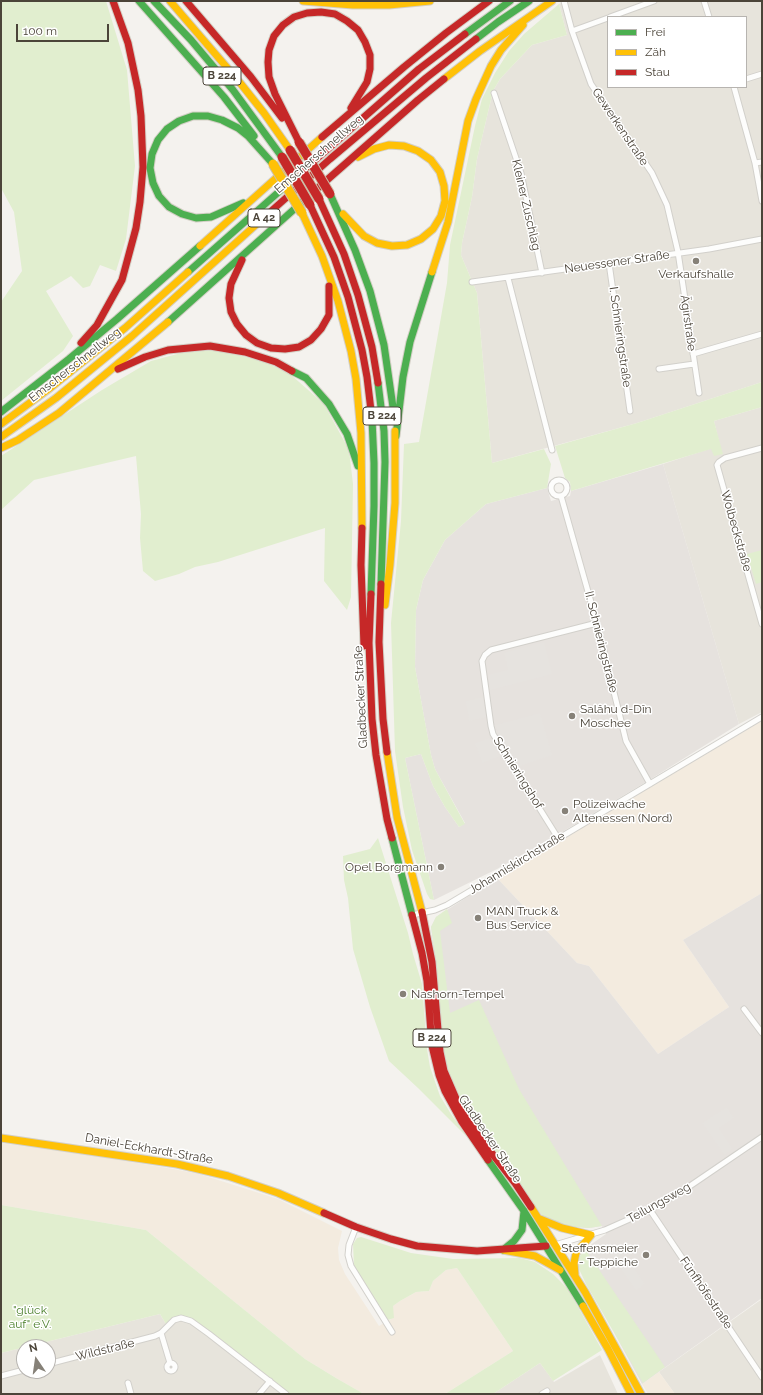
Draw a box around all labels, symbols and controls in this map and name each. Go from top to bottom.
scale bar [18,16,111,42]
legend [607,16,747,88]
text: 100 m [23,24,57,38]
text: Frei [645,25,665,39]
text: Zäh [645,45,666,59]
text: Stau [645,65,670,79]
road number: B 224 [203,67,241,85]
street label: Gewerkenstraße [589,85,651,169]
street label: Emscherschnellweg [272,112,366,196]
street label: Kleiner Zuschlag [509,158,543,252]
road number: A 42 [248,209,280,227]
street label: Neuessener Straße [564,248,670,276]
marker: Verkaufshalle [691,256,701,266]
place label: Verkaufshalle [658,267,734,281]
street label: I. Schnieringstraße [606,286,634,388]
street label: Ägirstraße [677,294,699,352]
street label: Emscherschnellweg [26,325,124,405]
road number: B 224 [363,407,401,425]
street label: Wolbeckstraße [718,489,754,573]
street label: II. Schnieringstraße [581,590,621,694]
street label: Gladbecker Straße [351,645,371,749]
place label: Salâhu d-Dîn Moschee [580,702,652,730]
marker: Salâhu d-Dîn Moschee [567,711,577,721]
street label: Schnieringshof [490,734,546,812]
place label: Polizeiwache Altenessen (Nord) [573,797,672,825]
marker: Polizeiwache Altenessen (Nord) [560,806,570,816]
street label: Johanniskirchstraße [466,829,568,897]
place label: Opel Borgmann [345,860,433,874]
marker: Opel Borgmann [436,862,446,872]
place label: MAN Truck & Bus Service [486,904,559,932]
marker: MAN Truck & Bus Service [473,913,483,923]
place label: Nashorn-Tempel [411,987,504,1001]
marker: Nashorn-Tempel [398,989,408,999]
road number: B 224 [413,1029,451,1047]
street label: Gladbecker Straße [455,1092,525,1186]
street label: Daniel-Eckhardt-Straße [84,1131,214,1167]
street label: Teilungsweg [625,1180,693,1226]
place label: Steffensmeier - Teppiche [561,1241,638,1269]
marker: Steffensmeier - Teppiche [641,1250,651,1260]
street label: Fünfhöfestraße [677,1254,735,1332]
park label: "glück auf" e.V. [9,1303,51,1331]
street label: Wildstraße [74,1336,136,1364]
north arrow [16,1339,56,1379]
text: N [28,1341,39,1355]

